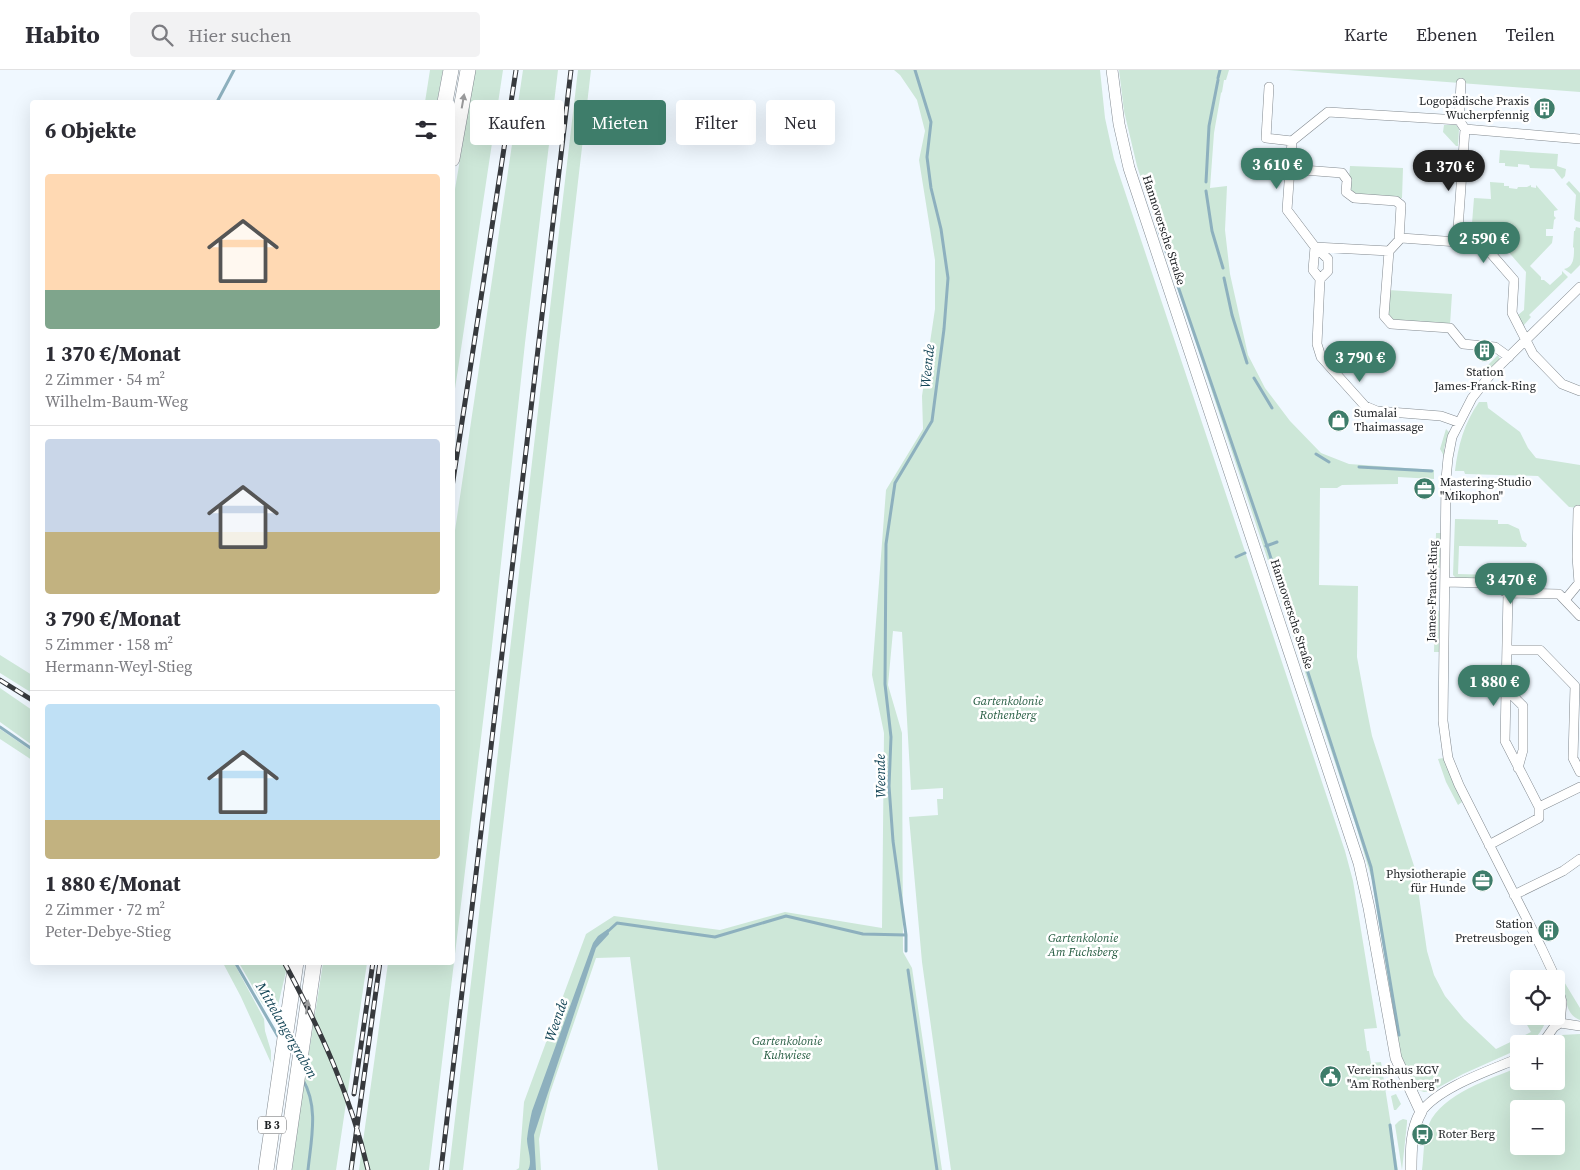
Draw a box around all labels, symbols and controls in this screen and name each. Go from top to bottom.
search box [130,12,480,57]
text: Habito [25,18,100,51]
icon: search [148,21,176,49]
text: Hier suchen [188,22,292,48]
text: Karte [1344,22,1388,47]
text: Ebenen [1416,22,1477,47]
text: Teilen [1505,22,1555,47]
one-way arrow [459,93,467,109]
place label: Logopädische Praxis Wucherpfennig [1419,93,1529,123]
building icon: Logopädische Praxis Wucherpfennig [1533,96,1557,120]
chip: Kaufen [470,100,564,145]
chip: Mieten [574,100,666,145]
chip: Filter [676,100,756,145]
chip: Neu [766,100,835,145]
text: 6 Objekte [45,116,136,145]
icon: filters [412,116,440,144]
pin: 3 610 € [1231,148,1323,190]
pin: 1 370 € [1403,150,1495,192]
text: 3 610 € [1252,153,1302,175]
text: 1 370 € [1424,155,1474,177]
street label: Hannoversche Straße [1139,173,1189,287]
icon: home [198,206,288,296]
pin: 2 590 € [1438,222,1530,264]
text: 2 590 € [1459,227,1509,249]
text: 1 370 €/Monat [45,339,181,368]
building icon: Station James-Franck-Ring [1473,339,1497,363]
pin: 3 790 € [1314,340,1406,383]
water label: Weende [915,343,939,389]
text: 3 790 € [1335,346,1385,368]
place label: Station James-Franck-Ring [1433,364,1536,394]
text: 2 Zimmer · 54 m² [45,368,165,390]
text: Wilhelm-Baum-Weg [45,390,188,412]
place label: Sumalai Thaimassage [1354,405,1424,435]
shop icon: Sumalai Thaimassage [1326,408,1350,432]
icon: home [198,472,288,562]
place label: Mastering-Studio "Mikophon" [1440,474,1532,504]
office icon: Mastering-Studio "Mikophon" [1412,477,1436,501]
street label: James-Franck-Ring [1423,540,1441,643]
street label: Hannoversche Straße [1267,557,1317,671]
pin: 3 470 € [1465,562,1557,605]
text: 3 470 € [1486,568,1536,590]
text: 3 790 €/Monat [45,604,181,633]
text: 5 Zimmer · 158 m² [45,633,173,655]
text: Hermann-Weyl-Stieg [45,655,192,677]
pin: 1 880 € [1448,664,1540,707]
text: 1 880 € [1469,670,1519,692]
park label: Gartenkolonie Rothenberg [973,693,1043,723]
icon: home [198,737,288,827]
water label: Weende [870,753,890,798]
place label: Physiotherapie für Hunde [1386,866,1466,896]
text: 1 880 €/Monat [45,869,181,898]
office icon: Physiotherapie für Hunde [1470,869,1494,893]
text: 2 Zimmer · 72 m² [45,898,165,920]
place label: Station Pretreusbogen [1455,916,1533,946]
building icon: Station Pretreusbogen [1537,919,1561,943]
text: Peter-Debye-Stieg [45,920,171,942]
park label: Gartenkolonie Am Fuchsberg [1047,930,1119,960]
map controls [1510,970,1565,1155]
button: locate [1510,970,1565,1025]
water label: Mittelangergraben [251,977,323,1082]
water label: Weende [539,996,573,1044]
one-way arrow [304,999,312,1015]
park label: Gartenkolonie Kuhwiese [752,1033,822,1063]
button: + [1510,1035,1565,1090]
place label: Vereinshaus KGV "Am Rothenberg" [1347,1062,1439,1092]
public building icon: Vereinshaus KGV "Am Rothenberg" [1319,1065,1343,1089]
button: − [1510,1100,1565,1155]
road number: B 3 [258,1116,286,1134]
bus stop icon: Roter Berg [1410,1122,1434,1146]
place label: Roter Berg [1438,1126,1495,1142]

